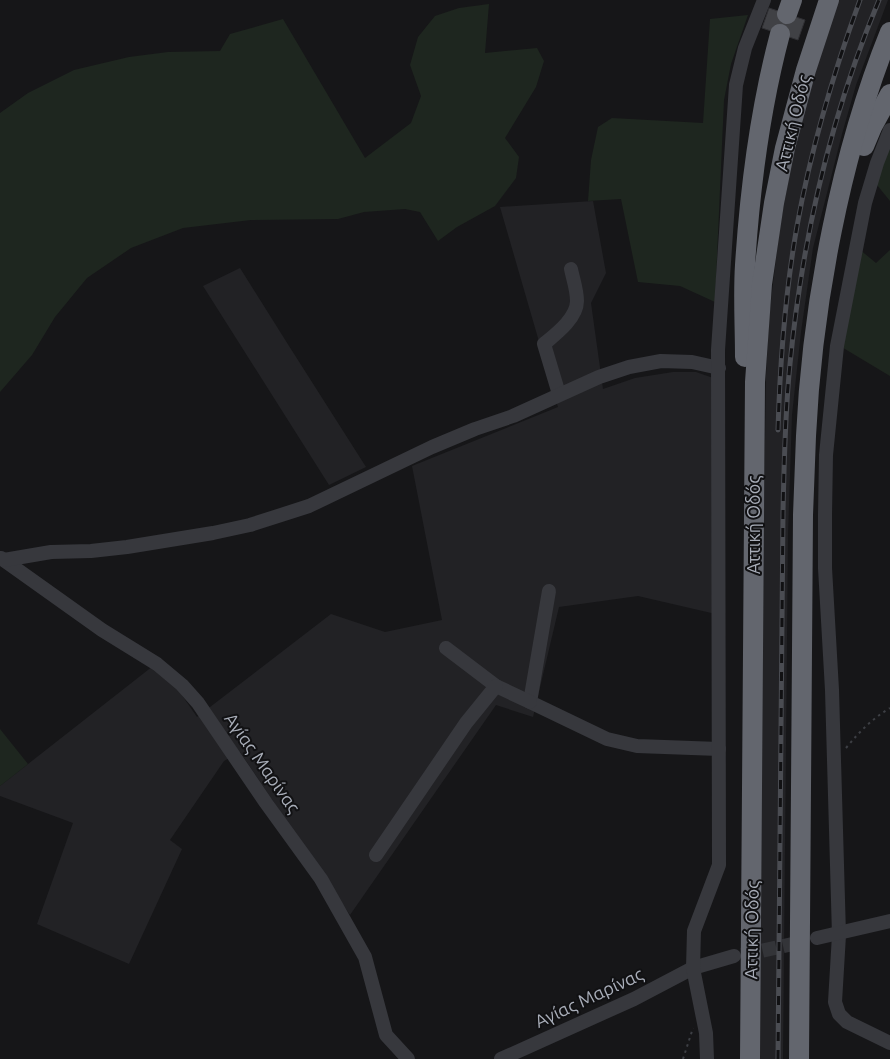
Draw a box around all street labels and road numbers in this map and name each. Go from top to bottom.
street label: Αττική Οδός [770,72,815,173]
street label: Αττική Οδός [743,476,764,574]
street label: Αγίας Μαρίνας [220,709,305,817]
street label: Αττική Οδός [740,880,763,980]
street label: Αγίας Μαρίνας [531,963,646,1032]

